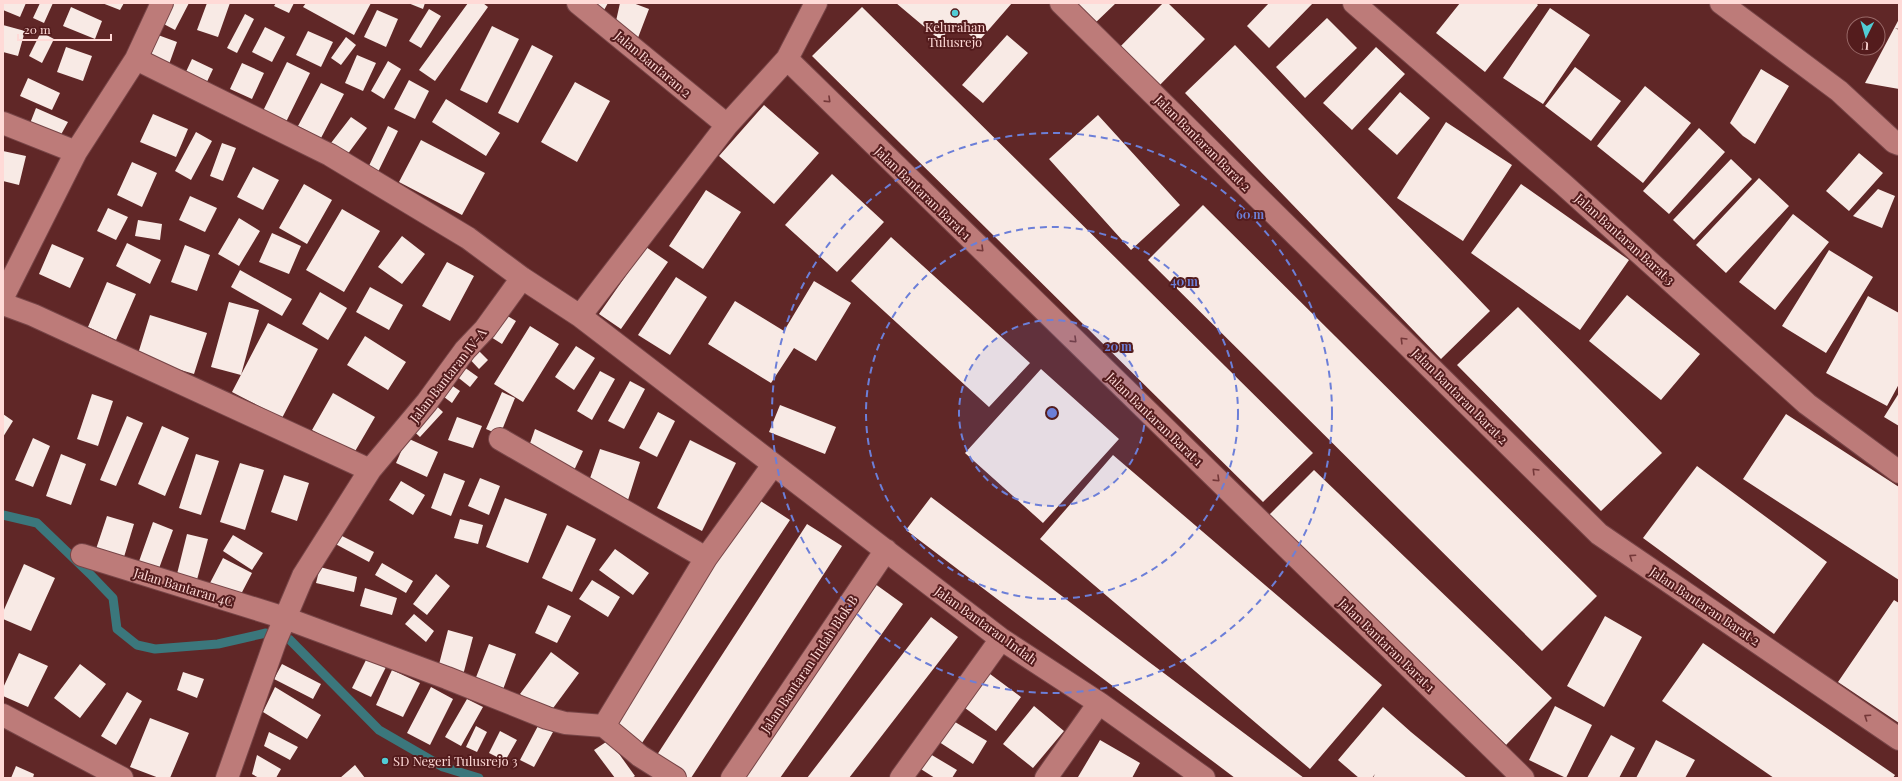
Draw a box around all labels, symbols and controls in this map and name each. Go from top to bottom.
marker: Kelurahan Tulusrejo [950,8,960,18]
scale bar [18,16,111,42]
north arrow [1846,16,1886,56]
place label: Kelurahan Tulusrejo [925,18,985,50]
text: 20 m [24,21,51,37]
street label: Jalan Bantaran 2 [611,26,695,101]
text: U [1860,39,1870,54]
street label: Jalan Bantaran Barat 2 [1151,90,1255,194]
one-way arrow [823,95,831,103]
street label: Jalan Bantaran Barat 1 [871,142,975,243]
street label: Jalan Bantaran Barat 3 [1571,189,1679,288]
text: 60 m [1236,206,1264,222]
one-way arrow [976,244,984,252]
text: 40 m [1170,273,1198,289]
street label: Jalan Bantaran IV-A [405,324,490,426]
one-way arrow [1069,335,1077,343]
one-way arrow [1400,337,1408,345]
text: 20 m [1104,338,1132,354]
street label: Jalan Bantaran Barat 2 [1408,343,1512,447]
street label: Jalan Bantaran Barat 1 [1103,368,1207,469]
centre of rings [1045,406,1059,420]
one-way arrow [1532,468,1540,476]
one-way arrow [1212,475,1220,482]
one-way arrow [1630,555,1637,562]
street label: Jalan Bantaran Barat 2 [1646,562,1763,649]
street label: Jalan Bantaran 4C [131,563,236,610]
street label: Jalan Bantaran Indah [931,581,1041,668]
street label: Jalan Bantaran Indah Blok B [756,592,861,737]
street label: Jalan Bantaran Barat 1 [1335,594,1439,695]
one-way arrow [1864,714,1871,722]
place label: SD Negeri Tulusrejo 3 [393,752,518,769]
marker: SD Negeri Tulusrejo 3 [380,756,390,766]

